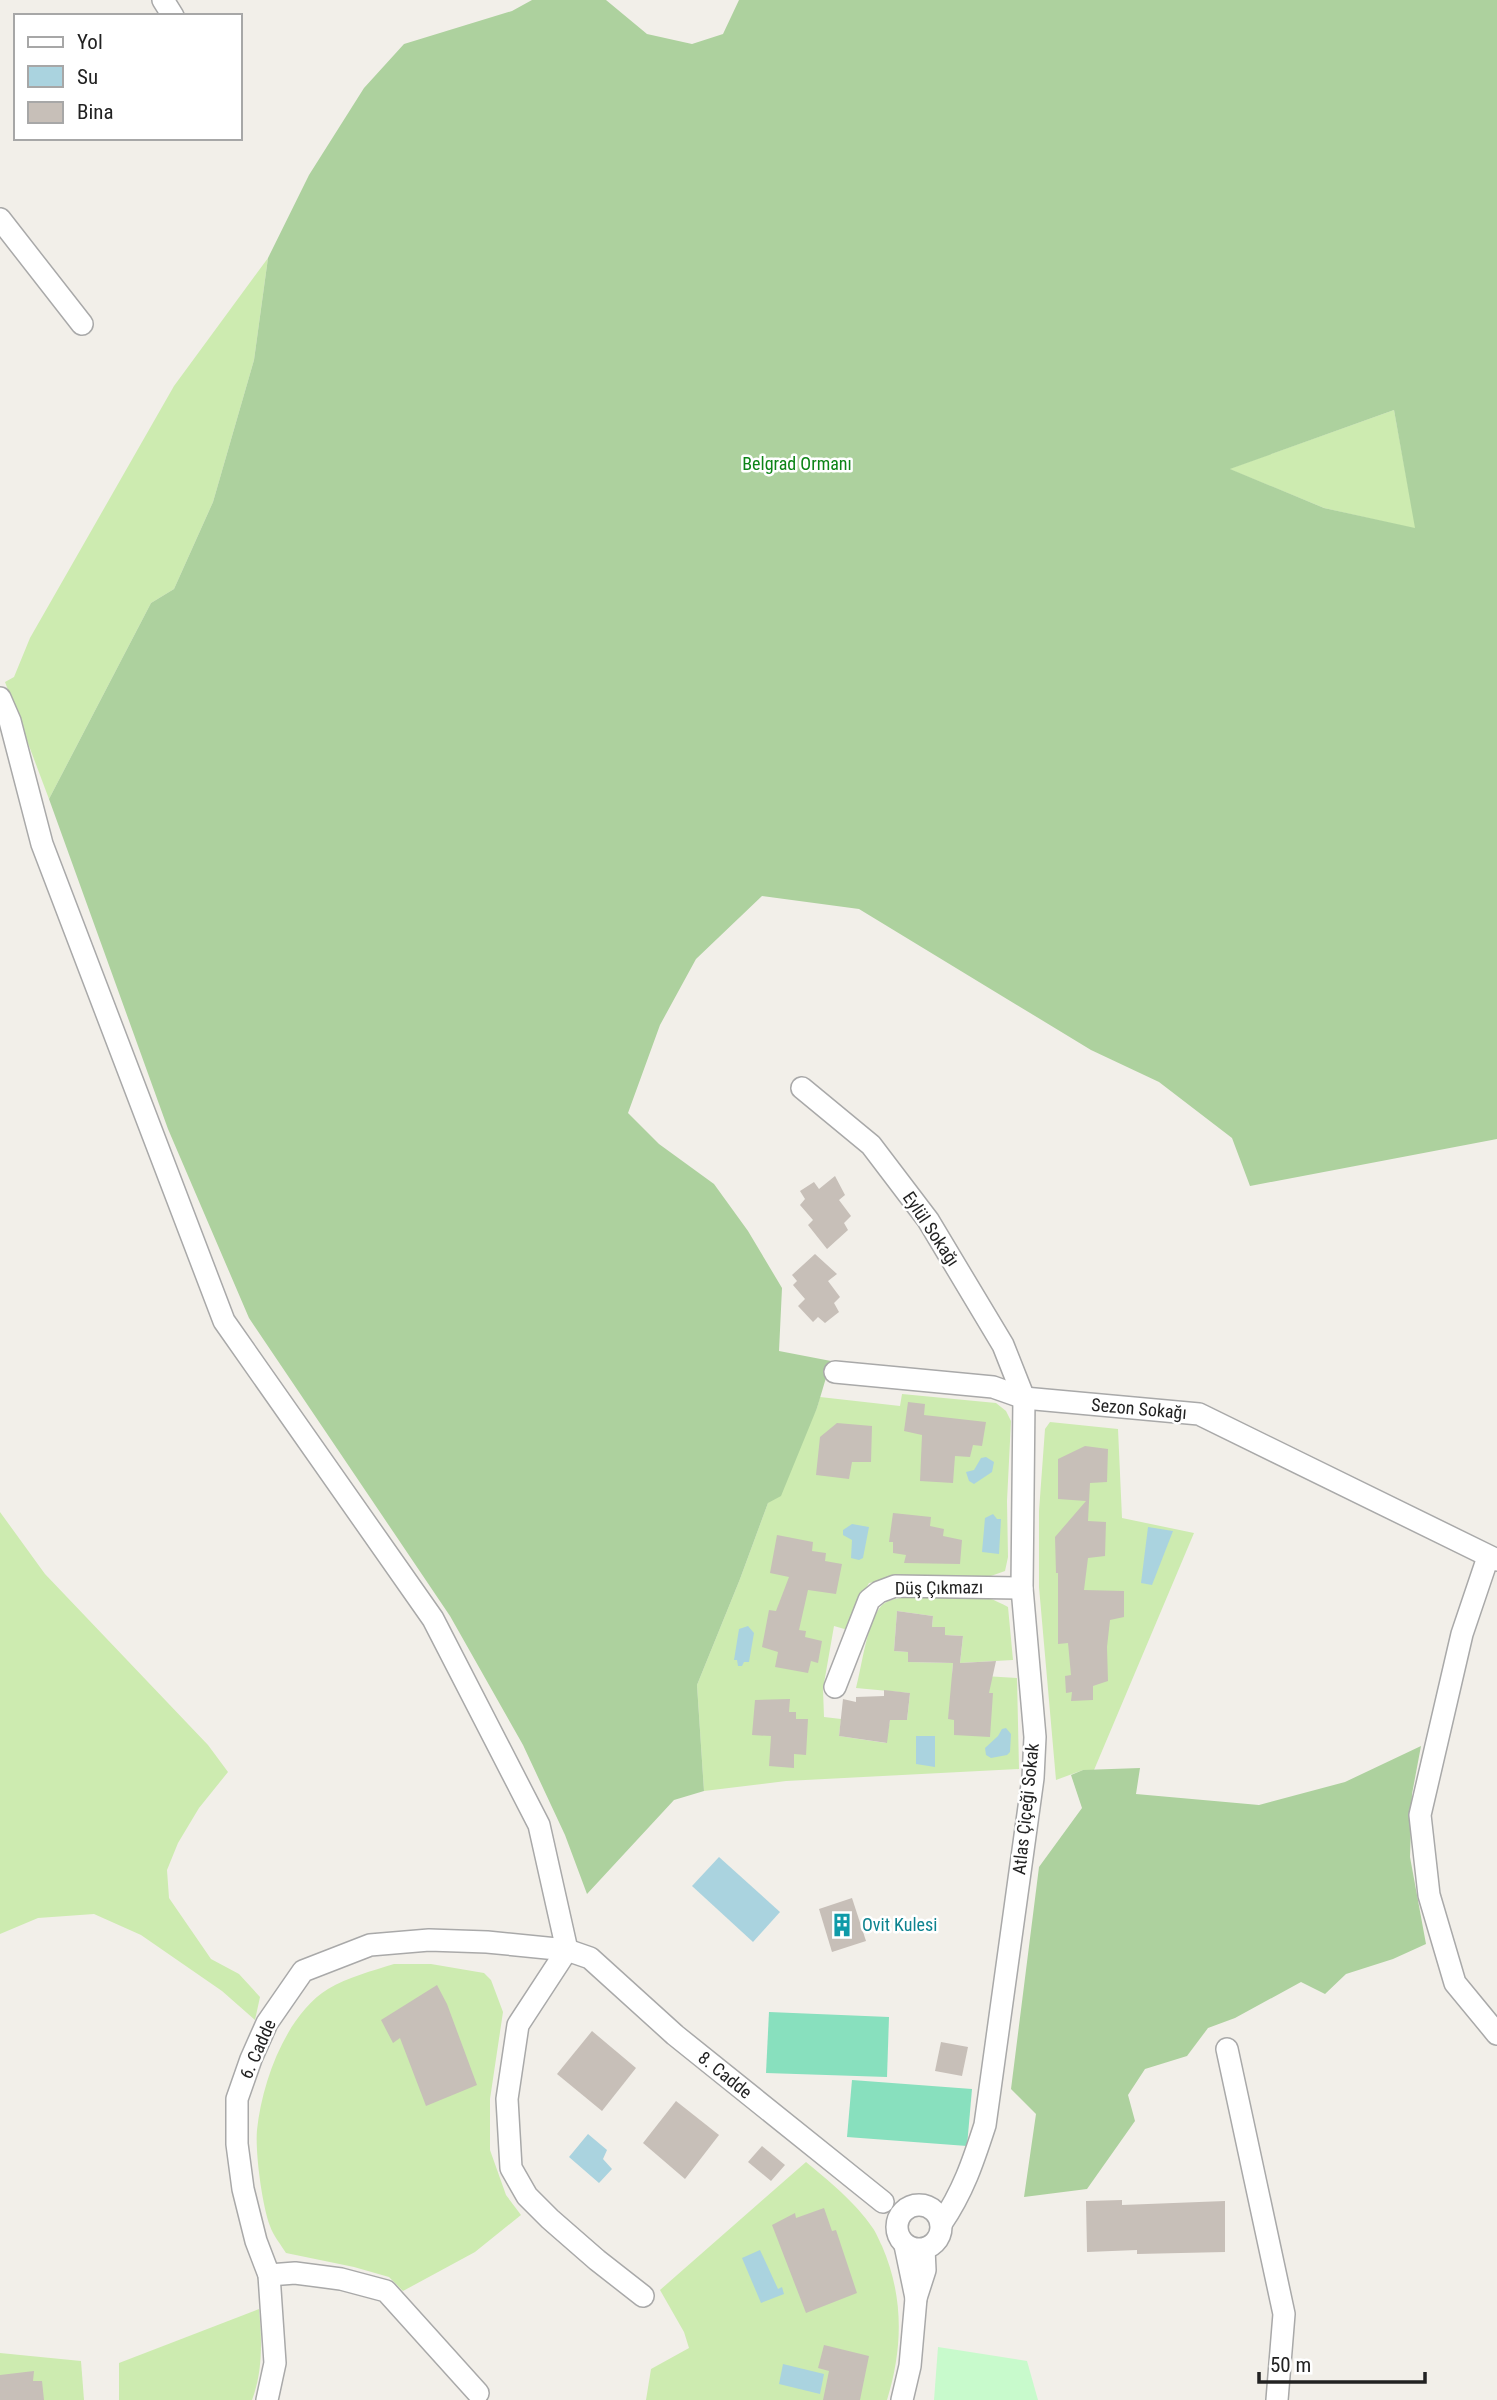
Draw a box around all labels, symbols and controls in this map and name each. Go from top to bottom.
legend [14,14,242,140]
text: Yol [77,30,103,54]
text: Su [77,65,98,89]
text: Bina [77,100,114,124]
park label: Belgrad Ormanı [742,453,852,474]
street label: Eylül Sokağı [899,1187,964,1270]
street label: Sezon Sokağı [1090,1394,1188,1423]
street label: Düş Çıkmazı [895,1576,983,1599]
street label: Atlas Çiçeği Sokak [1008,1742,1043,1876]
building icon: Ovit Kulesi [828,1911,856,1939]
place label: Ovit Kulesi [862,1914,937,1935]
street label: 6. Cadde [235,2016,280,2082]
street label: 8. Cadde [694,2047,756,2103]
scale bar [1259,2340,1425,2384]
text: 50 m [1270,2353,1311,2377]

